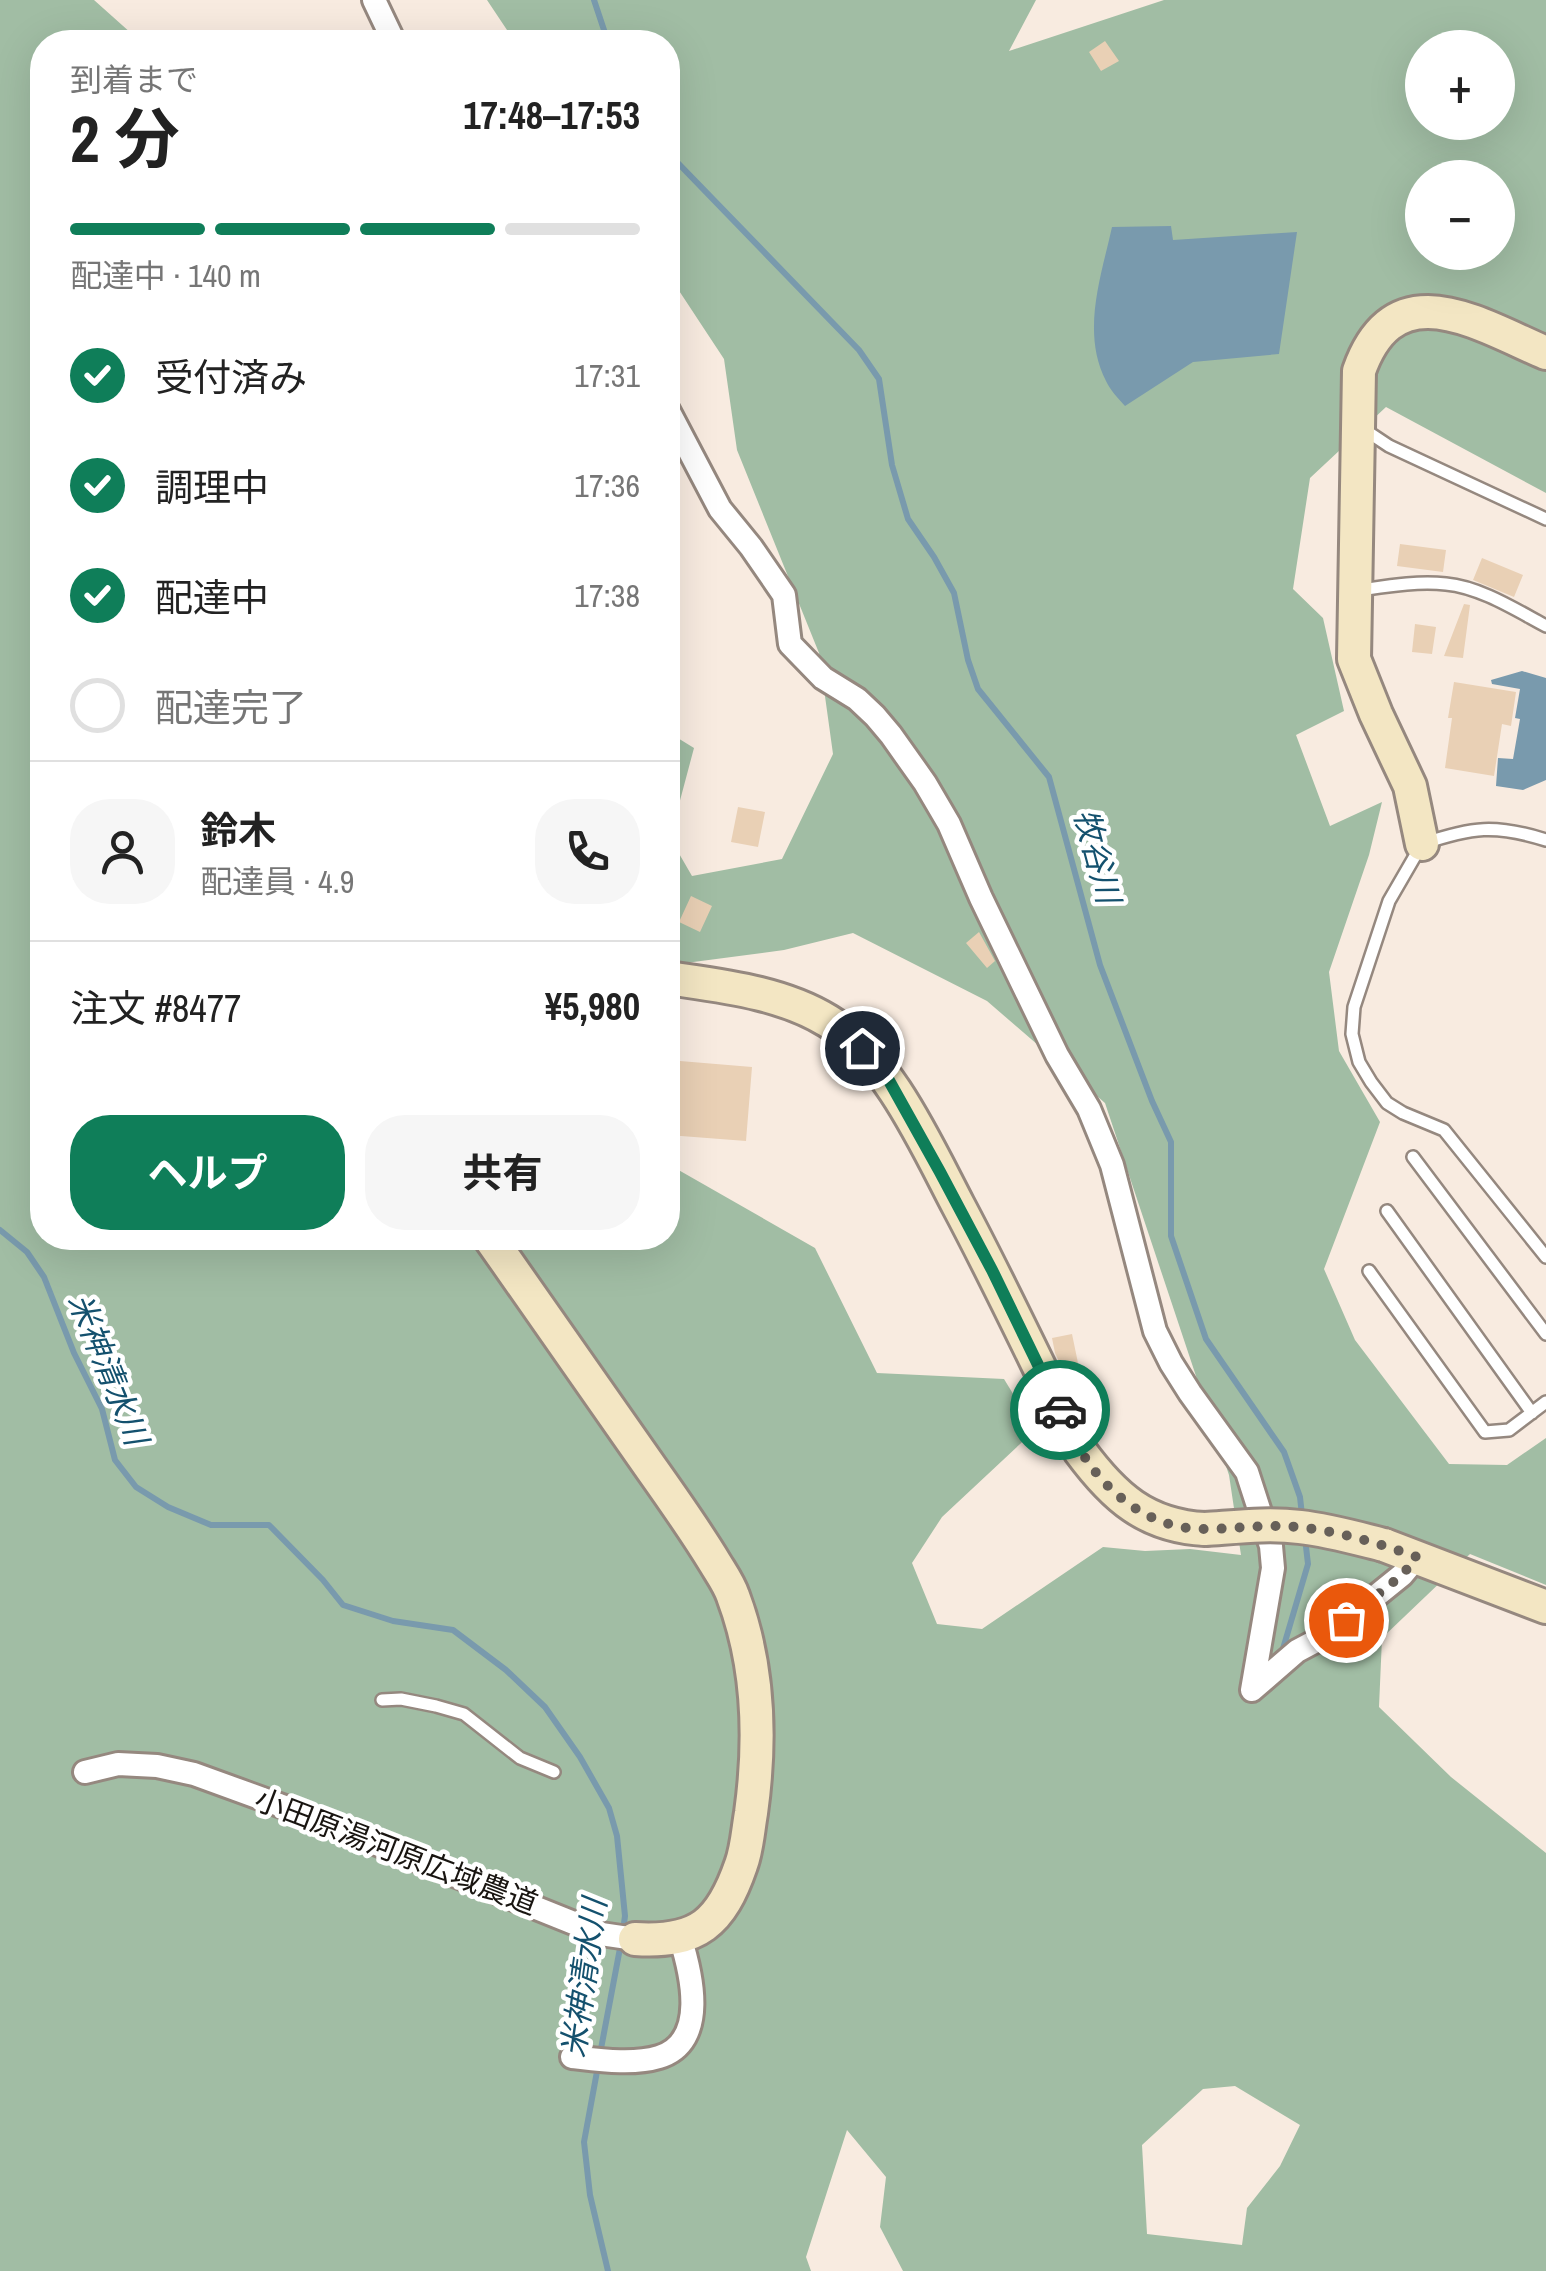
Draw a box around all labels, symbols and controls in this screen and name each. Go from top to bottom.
map controls [1405,30,1515,270]
button: + [1405,30,1515,140]
text: 到着まで [70,58,198,101]
text: 17:48–17:53 [463,90,640,141]
text: 2 分 [70,95,179,182]
button: − [1405,160,1515,270]
text: 配達中 · 140 m [70,254,261,297]
icon: check [70,348,125,403]
text: 受付済み [155,352,307,403]
text: 17:31 [574,354,640,397]
icon: check [70,458,125,513]
text: 調理中 [155,462,269,513]
text: 17:36 [574,464,640,507]
icon: check [70,568,125,623]
text: 配達中 [155,572,269,623]
text: 17:38 [574,574,640,617]
text: 配達完了 [155,682,307,733]
button: person [70,799,175,904]
button: phone [535,799,640,904]
water label: 牧谷川 [1064,804,1131,911]
text: 鈴木 [200,805,276,856]
text: 配達員 · 4.9 [200,860,354,903]
text: ¥5,980 [545,981,640,1032]
text: 注文 #8477 [70,983,241,1034]
pin [820,1006,905,1091]
icon: home [835,1021,890,1076]
button: ヘルプ [70,1115,345,1230]
button: 共有 [365,1115,640,1230]
water label: 米神清水川 [59,1287,159,1454]
courier [1010,1360,1110,1460]
icon: car [1033,1383,1088,1438]
pin [1304,1578,1389,1663]
icon: bag [1319,1593,1374,1648]
street label: 小田原湯河原広域農道 [249,1779,544,1923]
water label: 米神清水川 [551,1893,616,2060]

